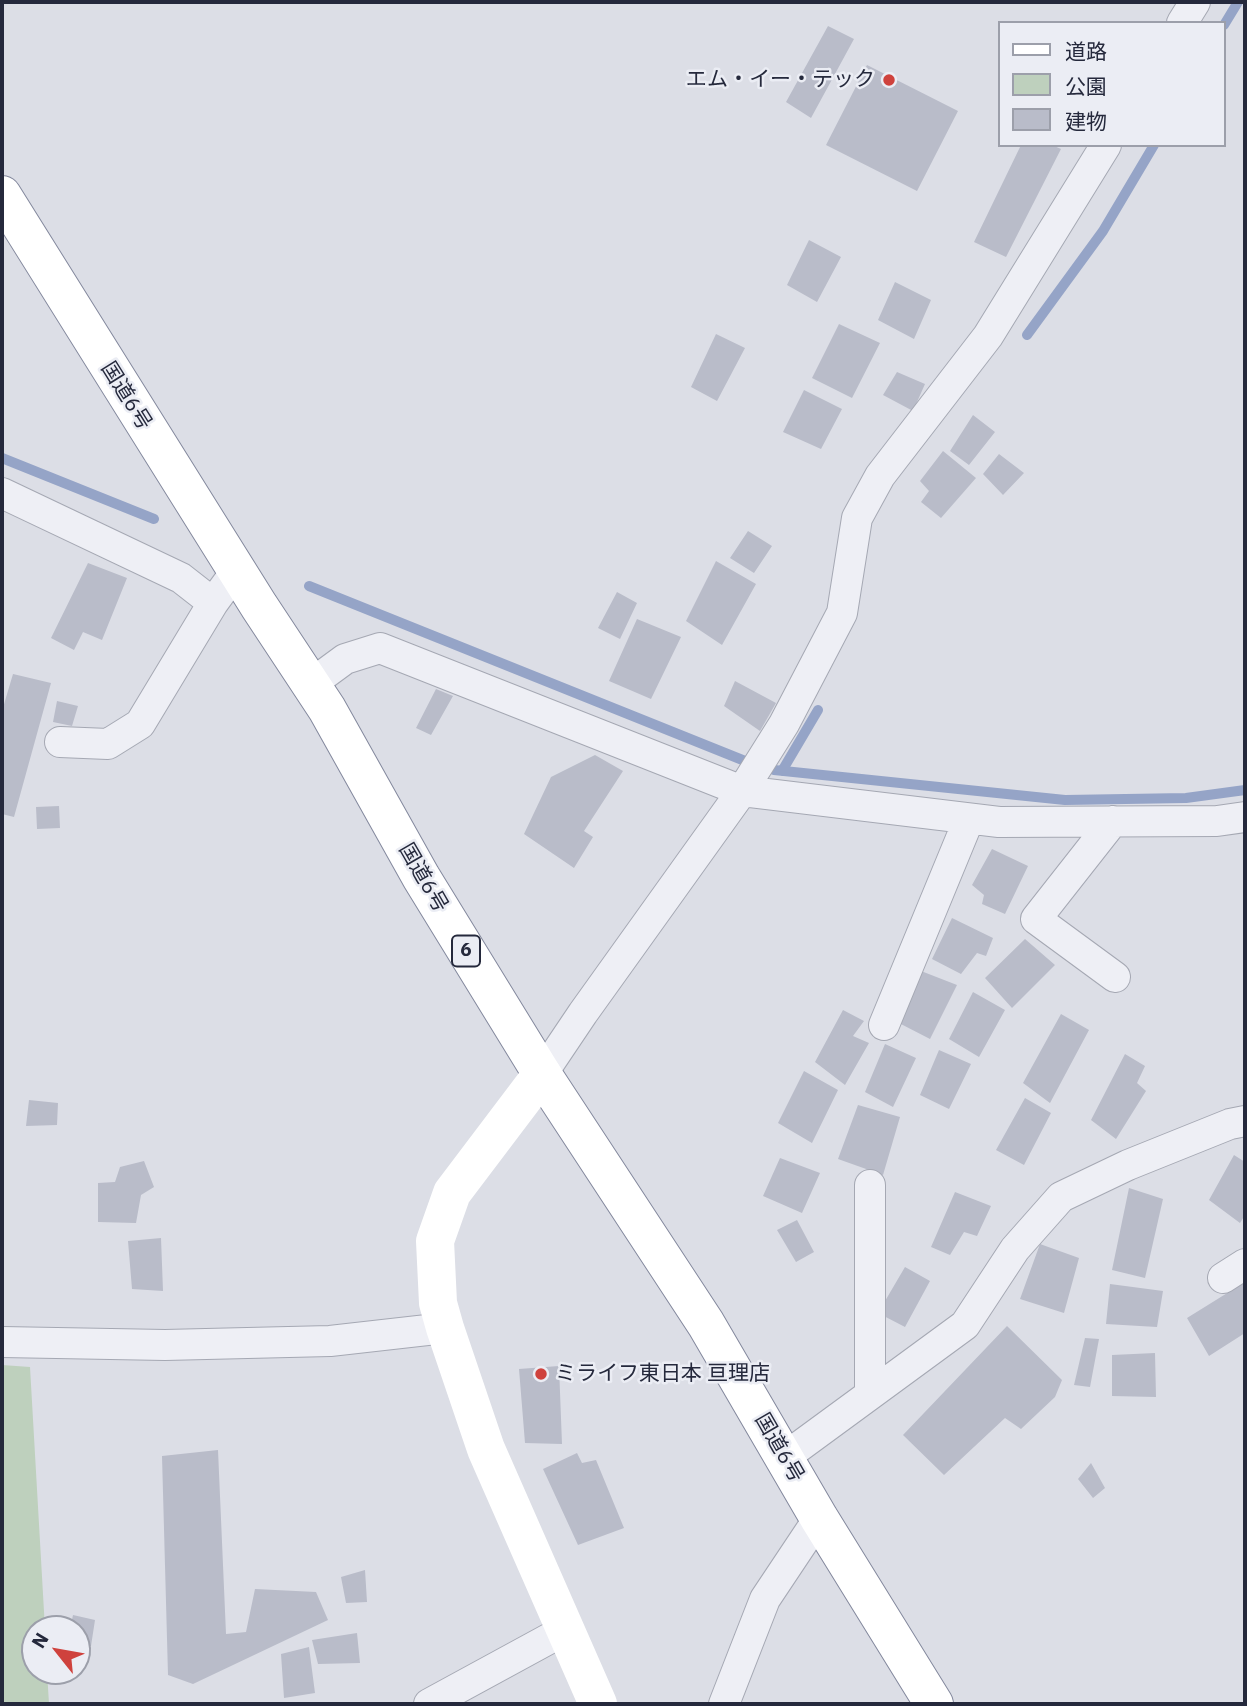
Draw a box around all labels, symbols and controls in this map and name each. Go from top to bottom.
legend [998,21,1226,147]
text: 道路 [1065,37,1107,65]
place label: エム・イー・テック [686,67,875,93]
marker: エム・イー・テック [881,72,897,88]
text: 公園 [1065,72,1107,100]
text: 建物 [1065,107,1107,135]
street label: 国道6号 [95,357,157,435]
street label: 国道6号 [393,839,453,917]
road number: 6 [452,936,480,967]
place label: ミライフ東日本 亘理店 [555,1361,770,1387]
marker: ミライフ東日本 亘理店 [533,1366,549,1382]
street label: 国道6号 [749,1409,809,1487]
north arrow [21,1615,91,1685]
text: N [26,1628,54,1652]

